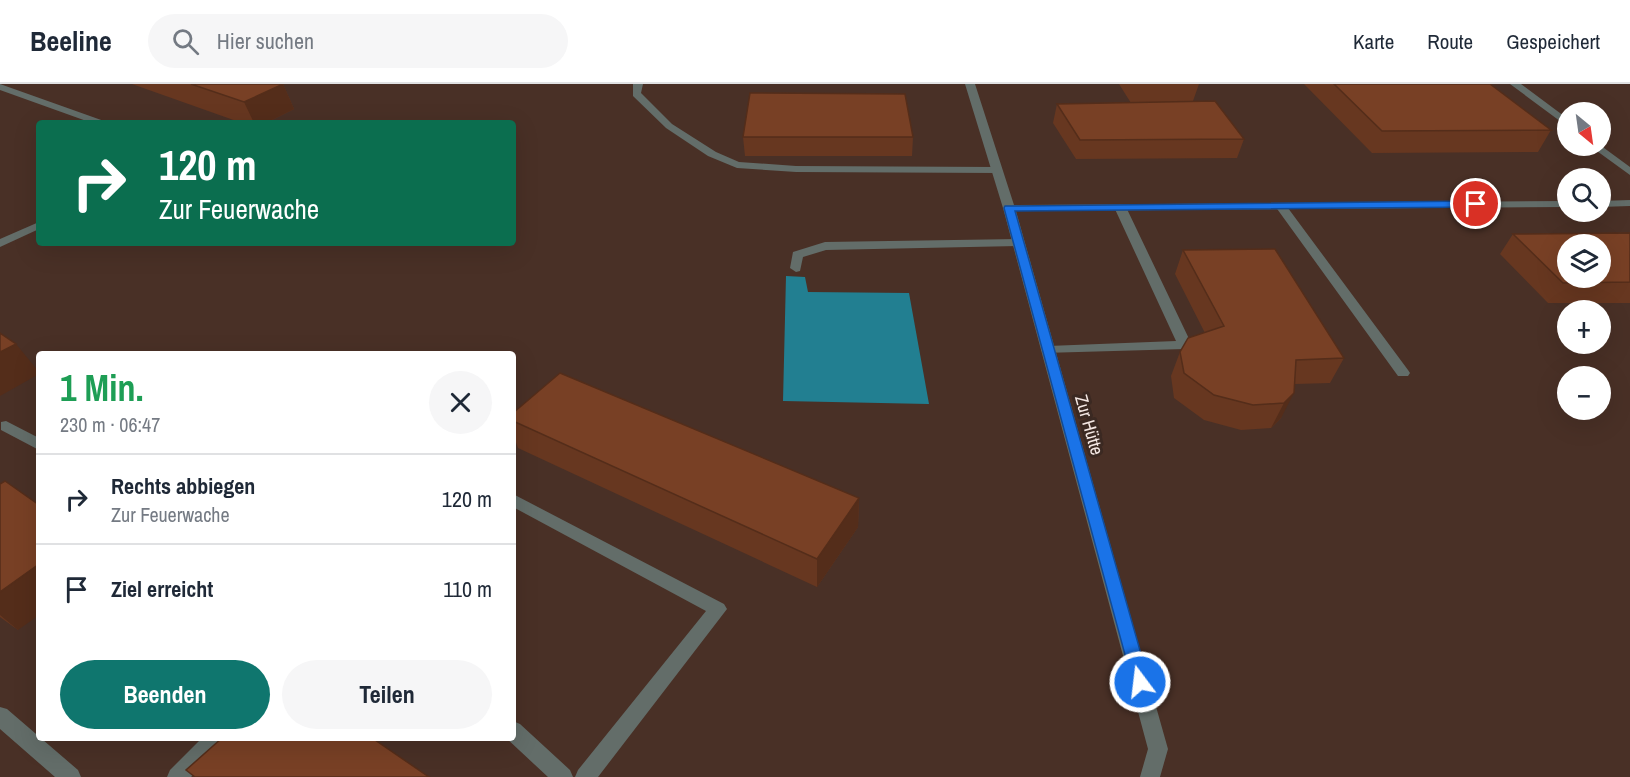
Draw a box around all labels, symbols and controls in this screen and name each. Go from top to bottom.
search box [148,14,568,68]
text: Beeline [30,22,112,60]
icon: search [169,25,202,58]
text: Hier suchen [217,26,314,56]
text: Karte [1353,27,1394,56]
text: Route [1427,27,1473,56]
text: Gespeichert [1506,27,1600,56]
north arrow [1557,102,1611,156]
map controls [1557,102,1611,420]
text: 120 m [159,137,257,193]
icon: right [60,144,138,222]
button: search [1557,168,1611,222]
pin [1450,178,1501,229]
icon: arrive [1459,187,1492,220]
text: Zur Feuerwache [159,191,319,227]
button: layers [1557,234,1611,288]
button: + [1557,300,1611,354]
text: 1 Min. [60,364,144,412]
button: − [1557,366,1611,420]
button: close [429,371,492,434]
street label: Zur Hütte [1069,392,1110,458]
text: 230 m · 06:47 [60,411,160,438]
text: Rechts abbiegen [111,471,255,501]
icon: right [60,483,93,516]
text: 120 m [442,484,492,514]
text: Zur Feuerwache [111,501,230,528]
icon: arrive [60,573,93,606]
text: Ziel erreicht [111,574,213,604]
text: 110 m [443,574,492,604]
position arrow [1108,650,1172,714]
button: Beenden [60,660,270,729]
button: Teilen [282,660,492,729]

